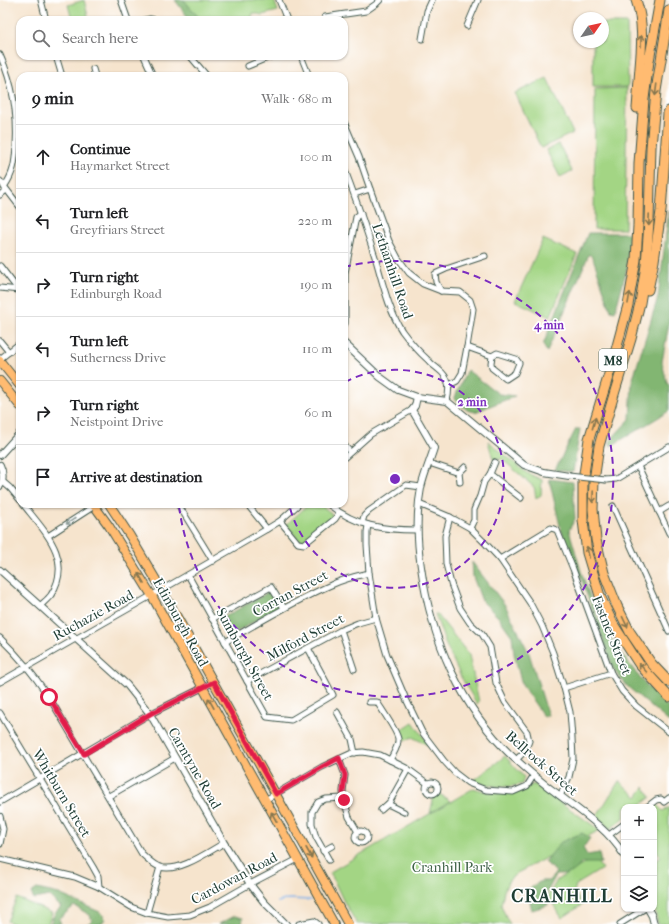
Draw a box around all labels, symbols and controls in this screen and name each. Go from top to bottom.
north arrow [573,12,609,48]
search box [16,16,348,60]
icon: search [30,27,52,49]
text: Search here [62,29,138,47]
one-way arrow [637,35,645,48]
one-way arrow [652,83,660,96]
text: 9 min [32,88,74,108]
text: Walk · 680 m [261,91,332,106]
text: Continue [70,140,130,158]
icon: ahead [32,146,54,168]
text: 100 m [299,149,332,164]
text: Haymarket Street [70,158,170,173]
text: Turn left [70,204,128,222]
icon: left [32,210,54,232]
text: 220 m [298,213,332,228]
one-way arrow [645,213,652,226]
street label: Lethamhill Road [368,221,417,322]
text: Greyfriars Street [70,222,165,237]
text: Turn right [70,268,139,286]
icon: right [32,274,54,296]
text: 190 m [300,277,332,292]
text: Edinburgh Road [70,286,162,301]
one-way arrow [625,292,633,305]
text: 4 min [533,318,565,333]
text: Turn left [70,332,128,350]
icon: left [32,338,54,360]
text: 110 m [302,341,332,356]
road number: M8 [599,349,627,371]
text: Sutherness Drive [70,350,166,365]
text: 2 min [457,395,488,409]
text: Turn right [70,396,139,414]
icon: right [32,402,54,424]
text: 60 m [304,405,332,420]
text: Neistpoint Drive [70,414,163,429]
one-way arrow [591,417,598,430]
icon: arrive [32,466,54,488]
text: Arrive at destination [70,468,202,486]
centre of rings [388,472,402,486]
one-way arrow [589,490,597,503]
one-way arrow [66,517,77,525]
one-way arrow [583,546,591,559]
street label: Corran Street [250,566,331,620]
one-way arrow [136,572,145,583]
street label: Edinburgh Road [149,575,212,670]
street label: Ruchazie Road [50,586,137,645]
street label: Fastnet Street [588,593,635,677]
street label: Sumburgh Street [212,605,277,703]
street label: Milford Street [263,610,347,665]
one-way arrow [622,615,629,627]
one-way arrow [638,663,648,673]
route start [40,688,58,706]
one-way arrow [207,697,215,709]
street label: Carntyne Road [164,724,225,812]
street label: Bellrock Street [502,727,581,799]
street label: Whitburn Street [28,745,95,840]
route end [335,791,353,809]
map controls [621,804,657,912]
button: + [621,804,657,840]
one-way arrow [270,811,278,823]
button: − [621,840,657,876]
one-way arrow [306,847,314,859]
street label: Cardowan Road [188,848,281,908]
park label: Cranhill Park [412,859,493,876]
button: layers [621,876,657,912]
district label: CRANHILL [511,886,613,907]

